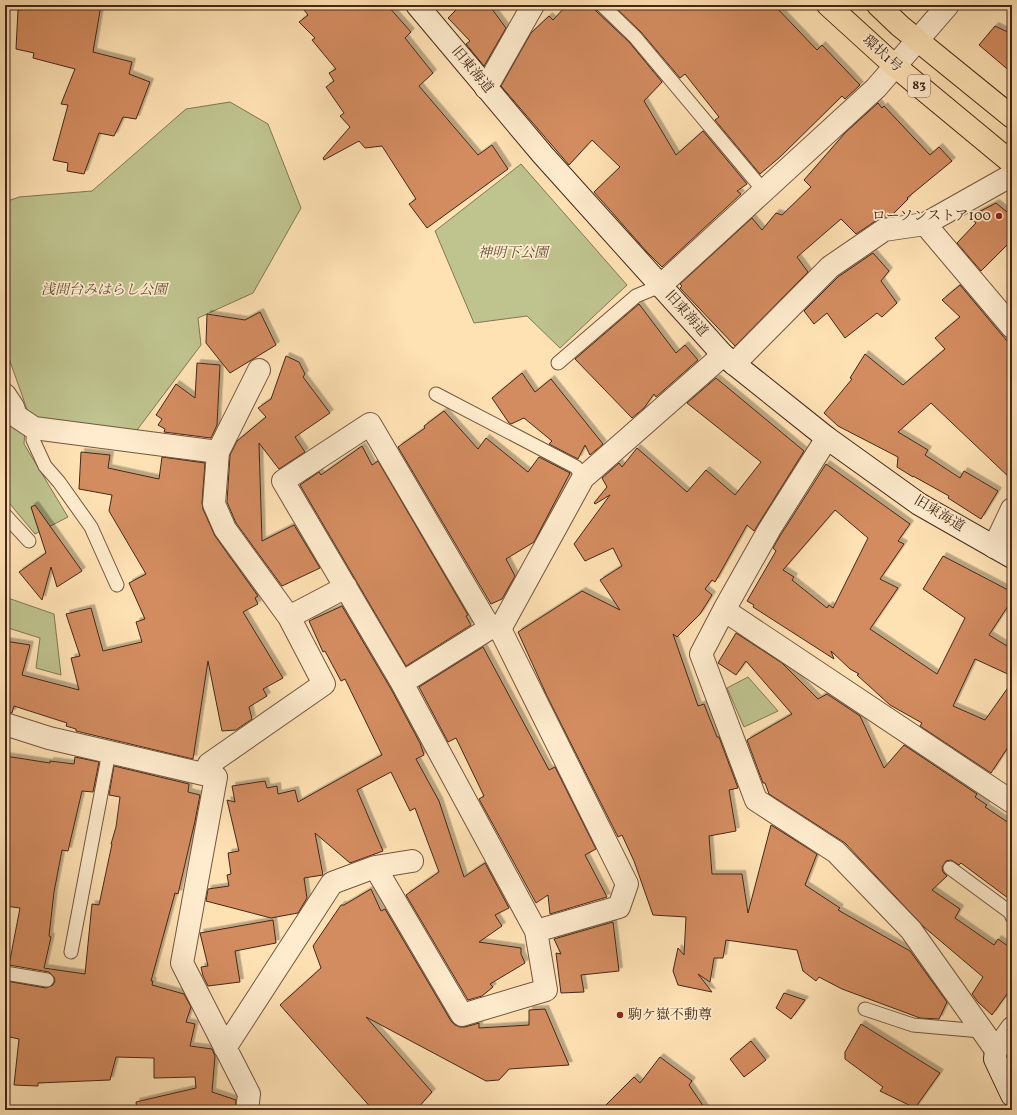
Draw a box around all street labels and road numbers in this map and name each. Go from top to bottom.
street label: 環状1号 [858,31,906,77]
street label: 旧東海道 [447,42,497,98]
road number: 83 [908,75,930,97]
street label: 旧東海道 [660,287,712,341]
street label: 旧東海道 [910,491,968,537]

